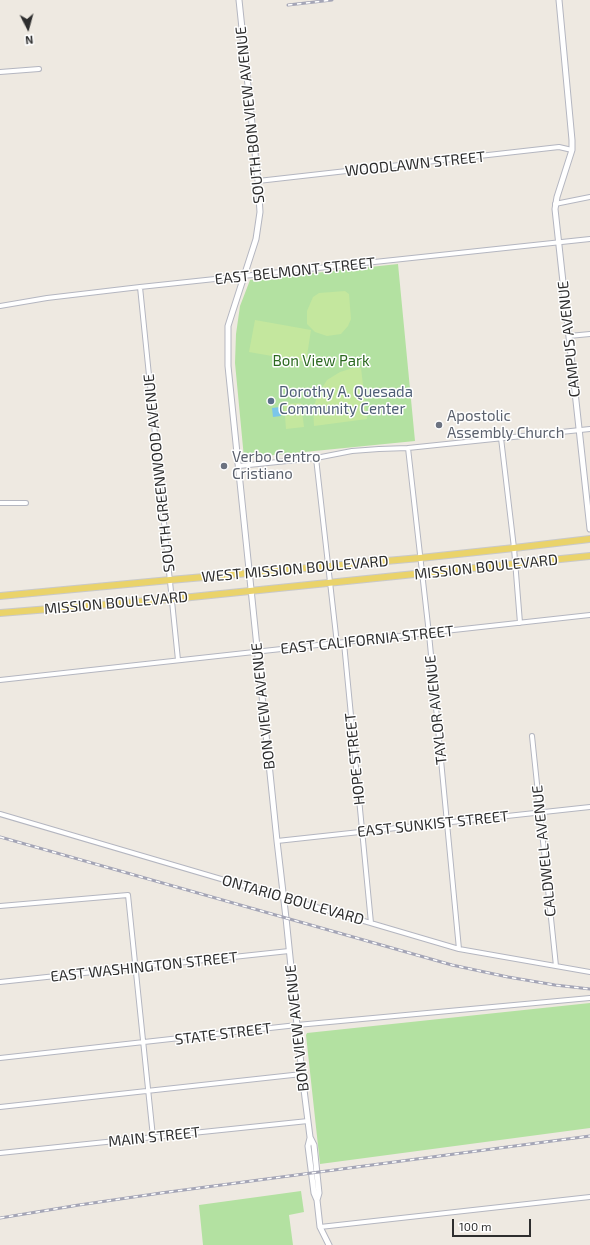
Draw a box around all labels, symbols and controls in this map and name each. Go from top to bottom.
north arrow [8,8,48,48]
street label: SOUTH BON VIEW AVENUE [232,25,268,205]
text: N [25,34,34,47]
street label: WOODLAWN STREET [344,148,486,180]
street label: EAST BELMONT STREET [214,254,376,288]
street label: CAMPUS AVENUE [554,280,584,398]
park label: Bon View Park [272,352,370,370]
street label: SOUTH GREENWOOD AVENUE [140,373,178,573]
place label: Dorothy A. Quesada Community Center [279,383,413,418]
marker: Dorothy A. Quesada Community Center [266,396,276,406]
place label: Apostolic Assembly Church [447,407,564,442]
marker: Apostolic Assembly Church [434,420,444,430]
place label: Verbo Centro Cristiano [232,448,320,483]
marker: Verbo Centro Cristiano [219,461,229,471]
street label: MISSION BOULEVARD [413,551,559,583]
street label: WEST MISSION BOULEVARD [201,552,389,586]
street label: MISSION BOULEVARD [43,588,189,618]
street label: EAST CALIFORNIA STREET [279,622,455,658]
street label: BON VIEW AVENUE [247,642,279,770]
street label: TAYLOR AVENUE [421,654,451,766]
street label: HOPE STREET [341,712,369,806]
street label: CALDWELL AVENUE [528,784,560,918]
street label: EAST SUNKIST STREET [356,807,510,841]
street label: ONTARIO BOULEVARD [220,871,366,929]
street label: EAST WASHINGTON STREET [50,948,238,986]
street label: BON VIEW AVENUE [281,964,313,1092]
street label: STATE STREET [174,1019,272,1049]
street label: MAIN STREET [107,1123,201,1151]
scale bar [454,1211,533,1237]
text: 100 m [459,1219,491,1233]

